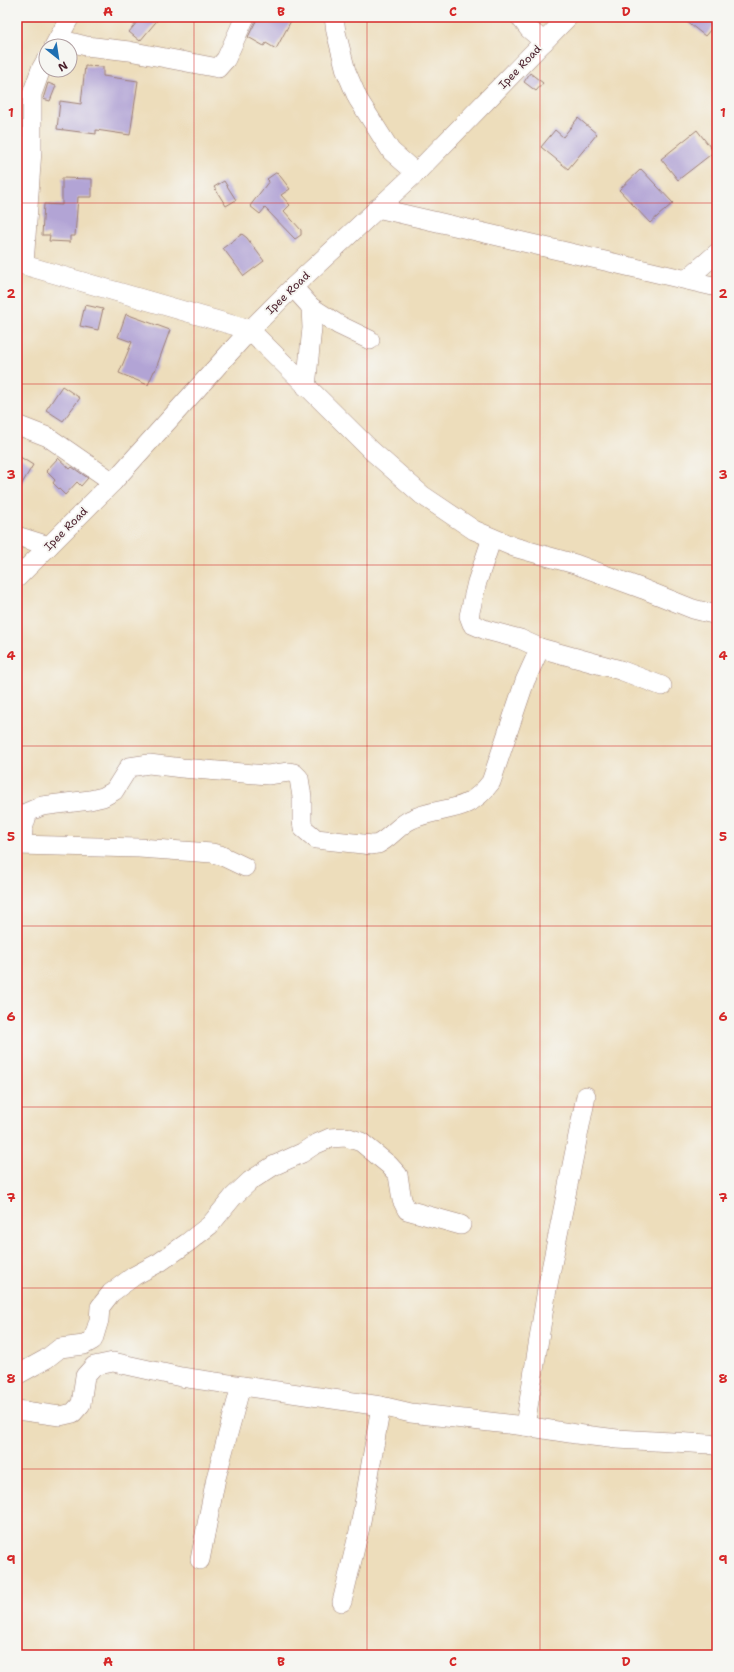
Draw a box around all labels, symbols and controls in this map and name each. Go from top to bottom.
text: A [103,3,113,20]
text: B [277,3,285,20]
text: C [449,3,457,20]
text: D [621,3,631,20]
north arrow [38,38,78,78]
street label: Ipee Road [495,42,545,92]
text: N [55,58,70,75]
text: 1 [8,104,14,121]
text: 1 [720,104,726,121]
street label: Ipee Road [263,268,313,318]
text: 2 [6,285,16,302]
text: 2 [718,285,728,302]
text: 3 [6,466,16,483]
text: 3 [718,466,728,483]
street label: Ipee Road [41,504,91,554]
text: 4 [6,647,16,664]
text: 4 [718,647,728,664]
text: 5 [7,828,15,845]
text: 5 [719,828,727,845]
text: 6 [6,1008,16,1025]
text: 6 [718,1008,728,1025]
text: 7 [6,1189,16,1206]
text: 7 [718,1189,728,1206]
text: 8 [6,1370,16,1387]
text: 8 [718,1370,728,1387]
text: 9 [6,1551,16,1568]
text: 9 [718,1551,728,1568]
text: A [103,1653,113,1670]
text: B [277,1653,285,1670]
text: C [449,1653,457,1670]
text: D [621,1653,631,1670]

